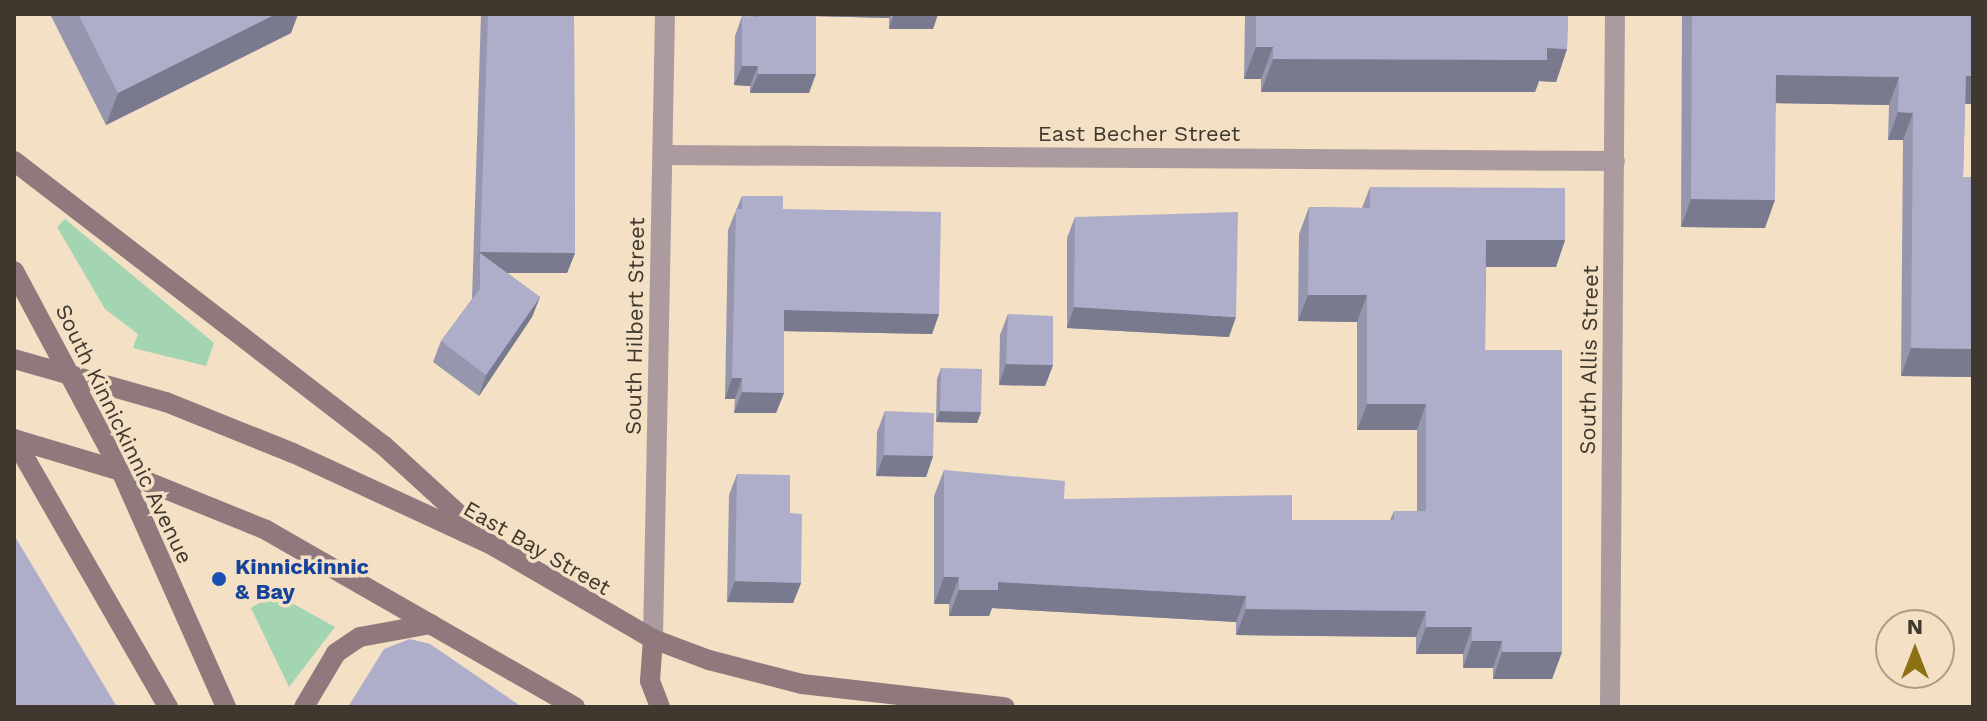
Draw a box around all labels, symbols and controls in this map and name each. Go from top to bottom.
street label: East Becher Street [1037,121,1241,147]
street label: South Hilbert Street [620,217,650,435]
street label: South Allis Street [1574,265,1604,455]
street label: South Kinnickinnic Avenue [49,300,199,568]
street label: East Bay Street [458,495,616,601]
place label: Kinnickinnic & Bay [235,553,369,604]
marker: Kinnickinnic & Bay [210,570,228,588]
north arrow [1875,609,1955,689]
text: N [1907,614,1923,639]

